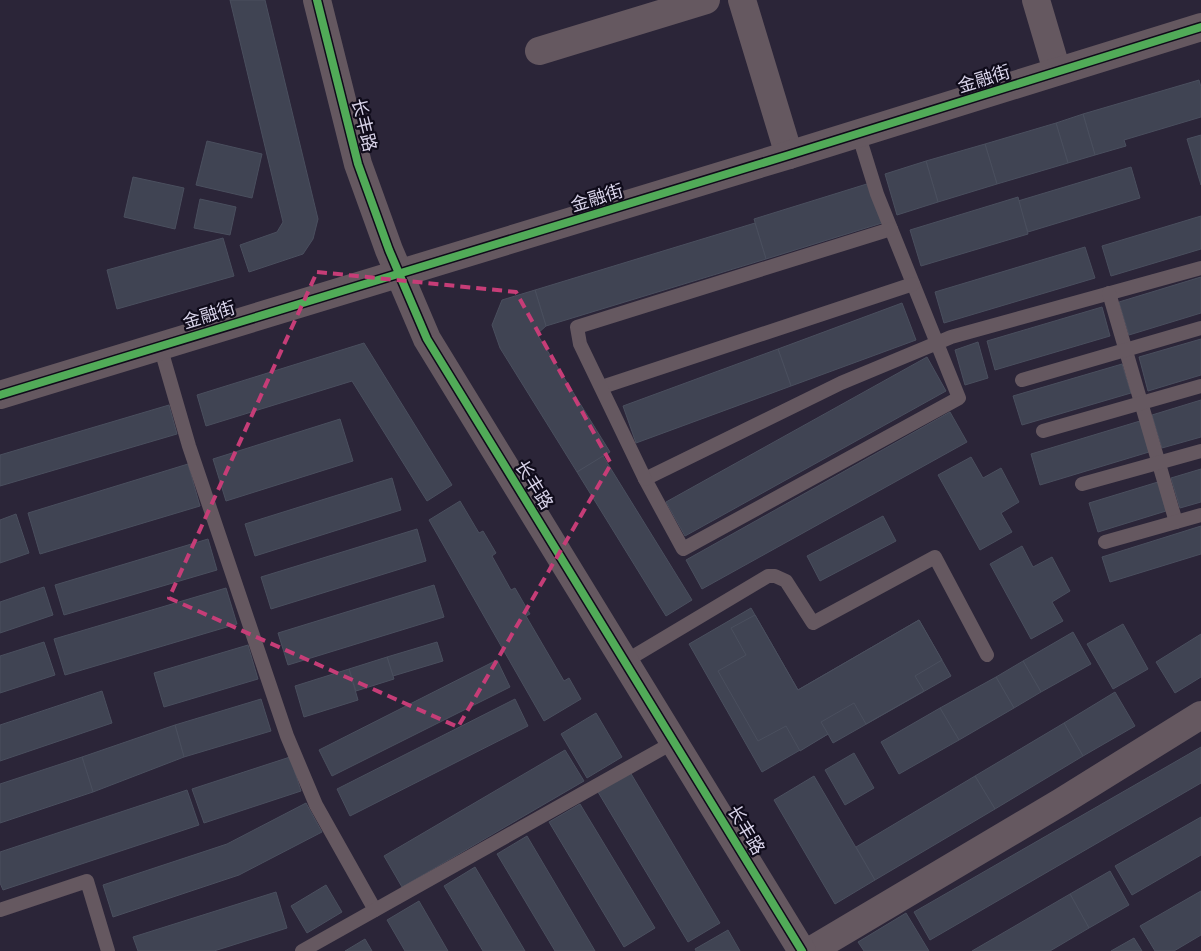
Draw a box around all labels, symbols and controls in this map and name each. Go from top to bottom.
street label: 金融街 [955,60,1014,99]
street label: 长丰路 [345,96,382,154]
street label: 金融街 [568,179,627,218]
street label: 金融街 [180,296,239,335]
street label: 长丰路 [509,456,558,515]
street label: 长丰路 [721,801,770,860]

